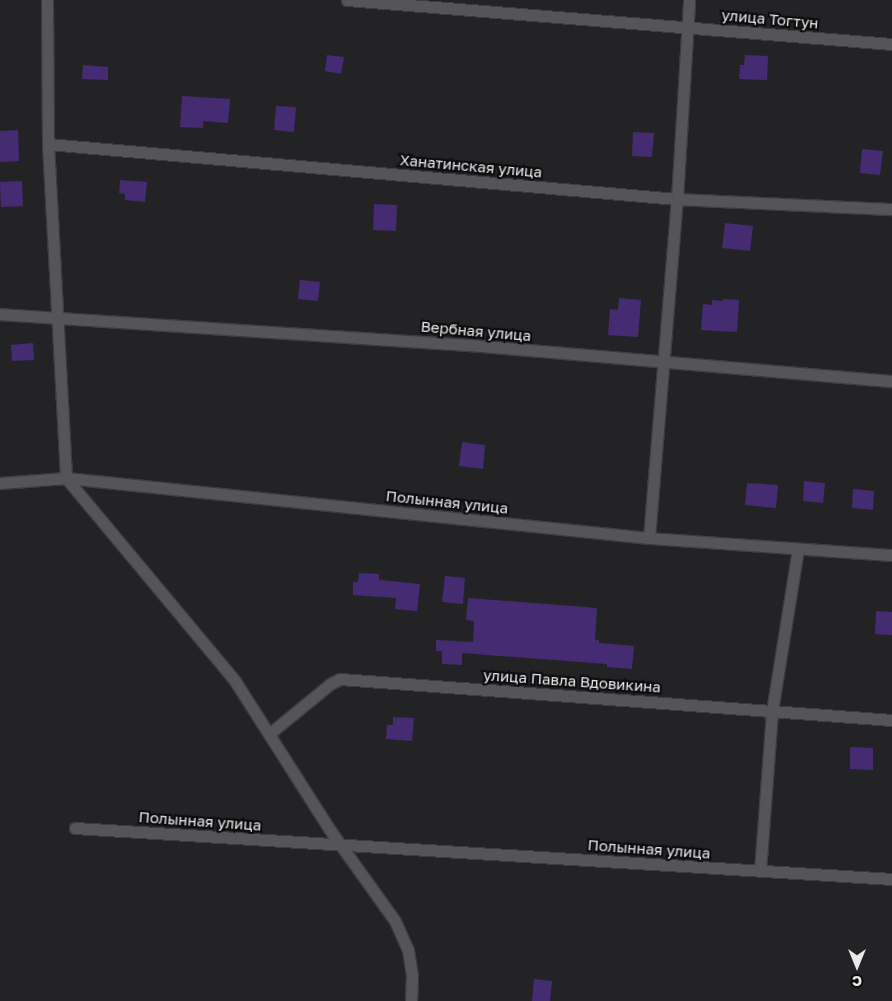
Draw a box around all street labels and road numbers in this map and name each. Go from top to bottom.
street label: улица Тогтун [721,6,819,32]
street label: Ханатинская улица [399,151,543,181]
street label: Вербная улица [420,317,532,345]
street label: Полынная улица [385,487,509,517]
street label: улица Павла Вдовикина [483,666,661,696]
street label: Полынная улица [138,808,262,834]
street label: Полынная улица [587,836,711,862]

